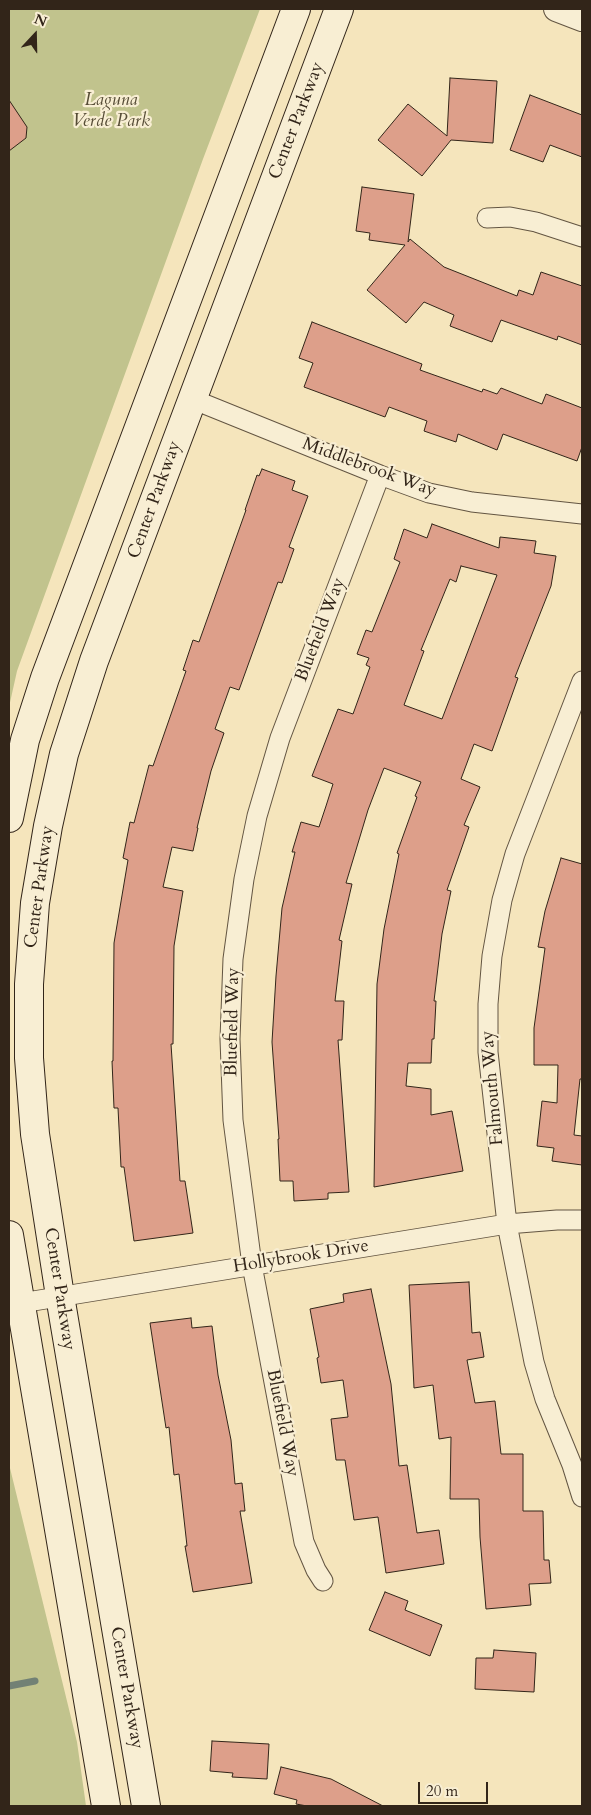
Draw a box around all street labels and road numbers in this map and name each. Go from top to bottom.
street label: Center Parkway [265,59,329,183]
street label: Middlebrook Way [299,434,439,502]
street label: Center Parkway [124,438,186,562]
street label: Bluefield Way [291,575,351,685]
street label: Center Parkway [21,824,59,950]
street label: Bluefield Way [221,967,245,1077]
street label: Falmouth Way [477,1030,509,1146]
street label: Center Parkway [39,1226,79,1352]
street label: Hollybrook Drive [232,1236,370,1278]
street label: Bluefield Way [261,1367,303,1479]
street label: Center Parkway [105,1625,147,1751]

